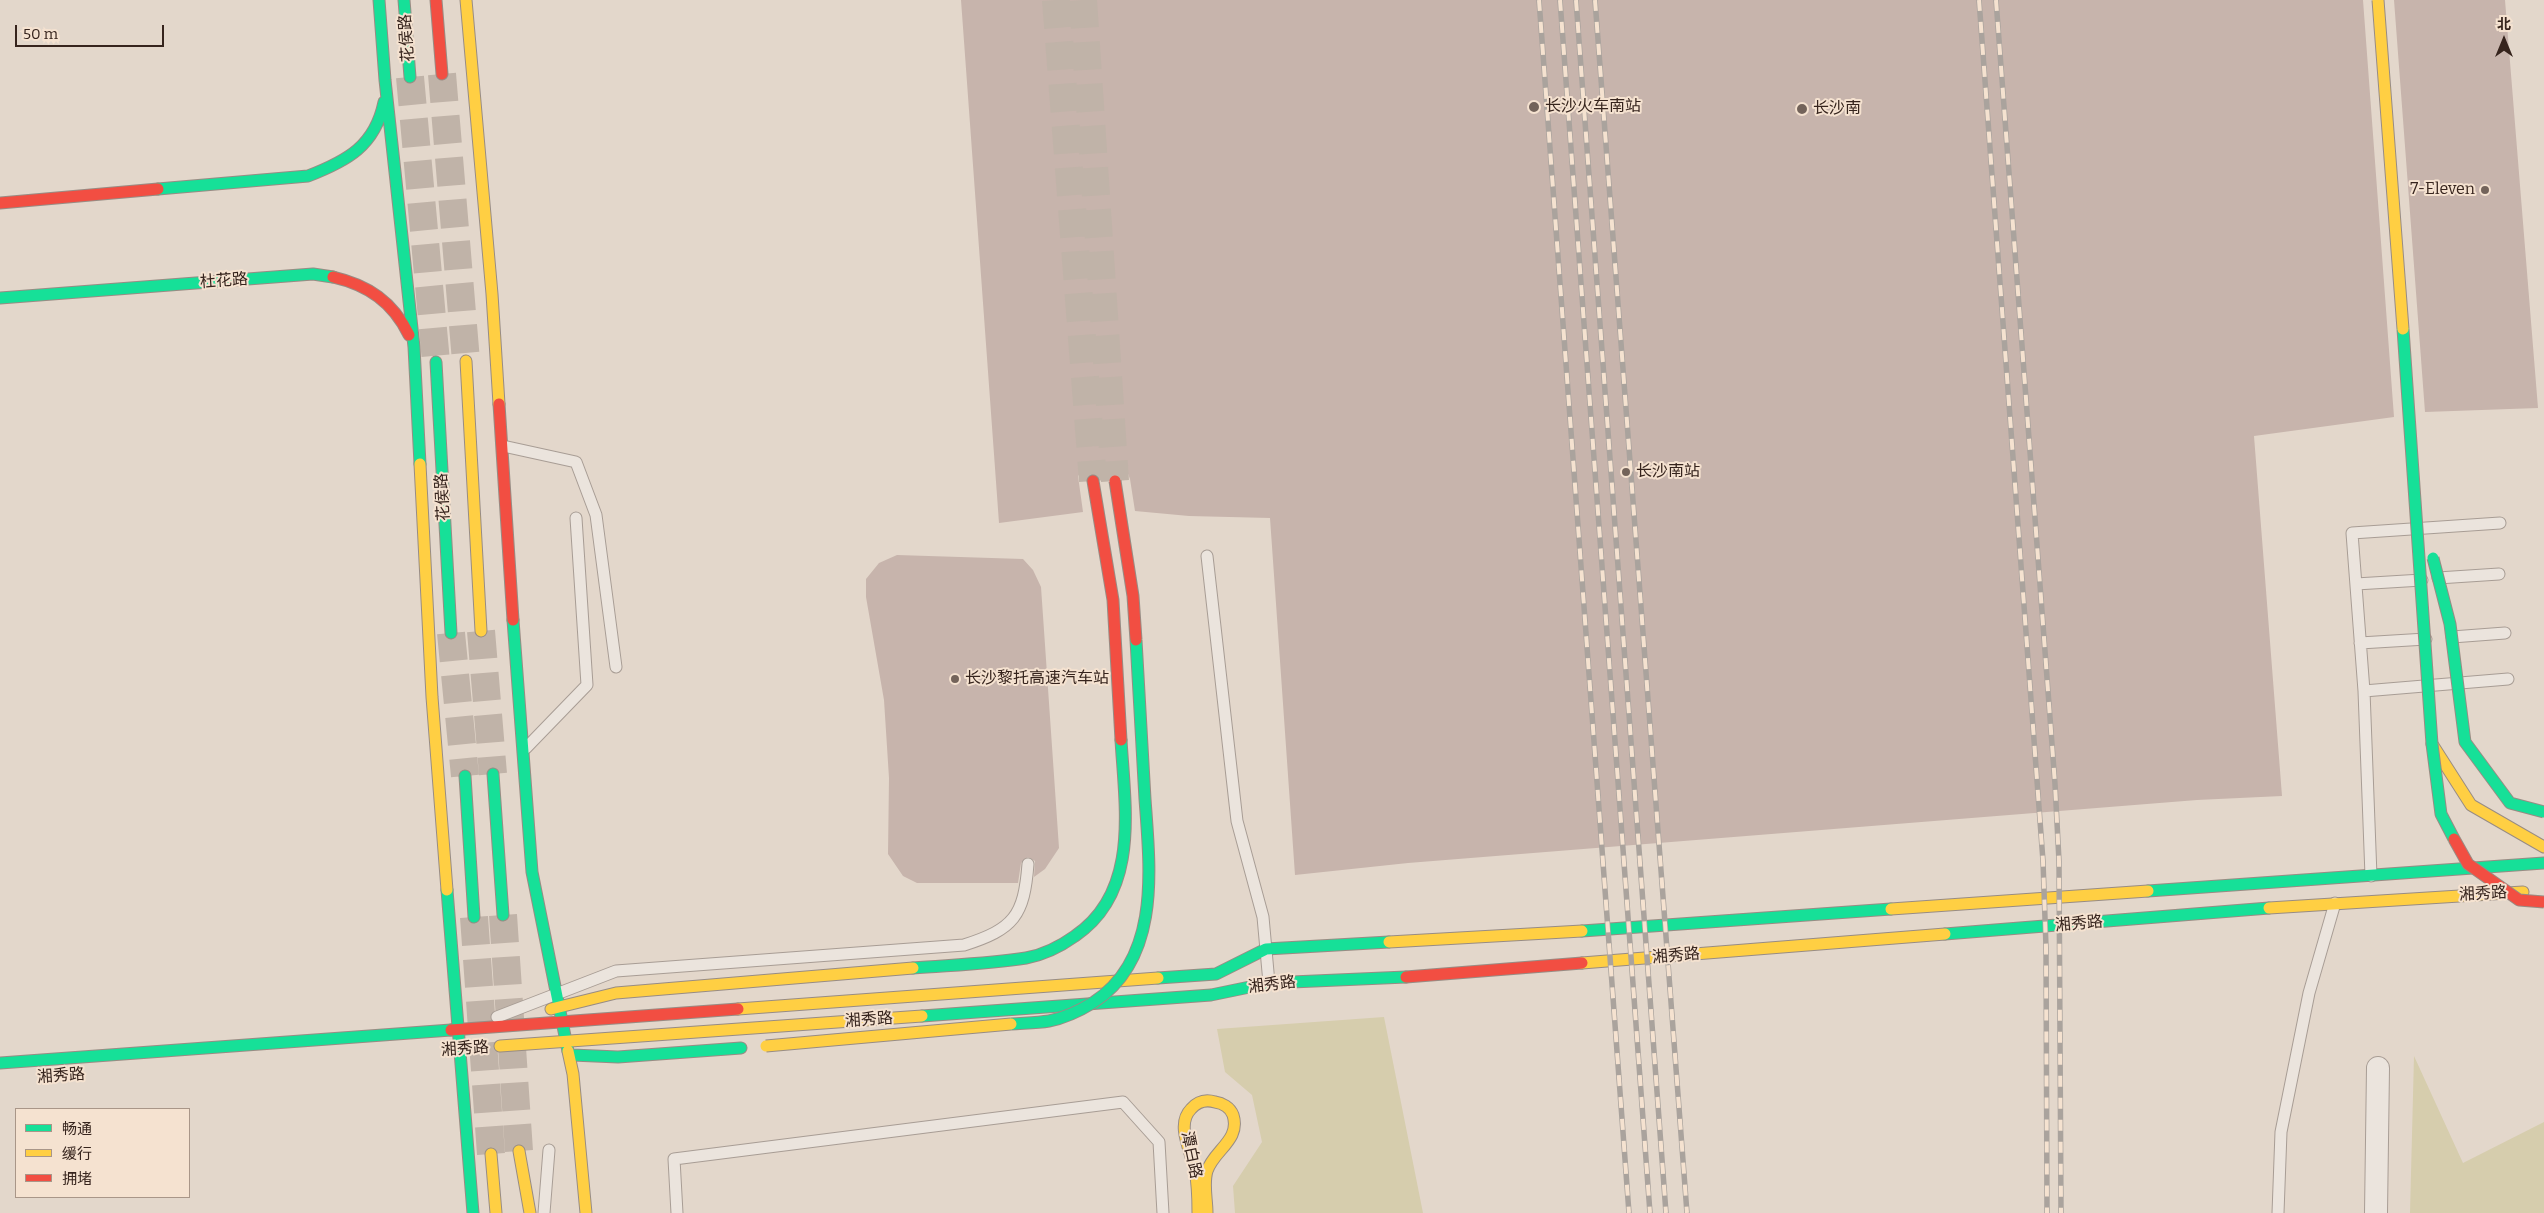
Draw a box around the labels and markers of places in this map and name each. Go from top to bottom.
place label: 长沙火车南站 [1545,97,1641,117]
place label: 长沙南 [1813,99,1861,119]
marker: 长沙火车南站 [1527,100,1541,114]
marker: 长沙南 [1795,102,1809,116]
place label: 7-Eleven [2410,180,2475,200]
marker: 7-Eleven [2479,184,2491,196]
place label: 长沙南站 [1636,462,1700,482]
marker: 长沙南站 [1620,466,1632,478]
place label: 长沙黎托高速汽车站 [965,669,1109,689]
marker: 长沙黎托高速汽车站 [949,673,961,685]

